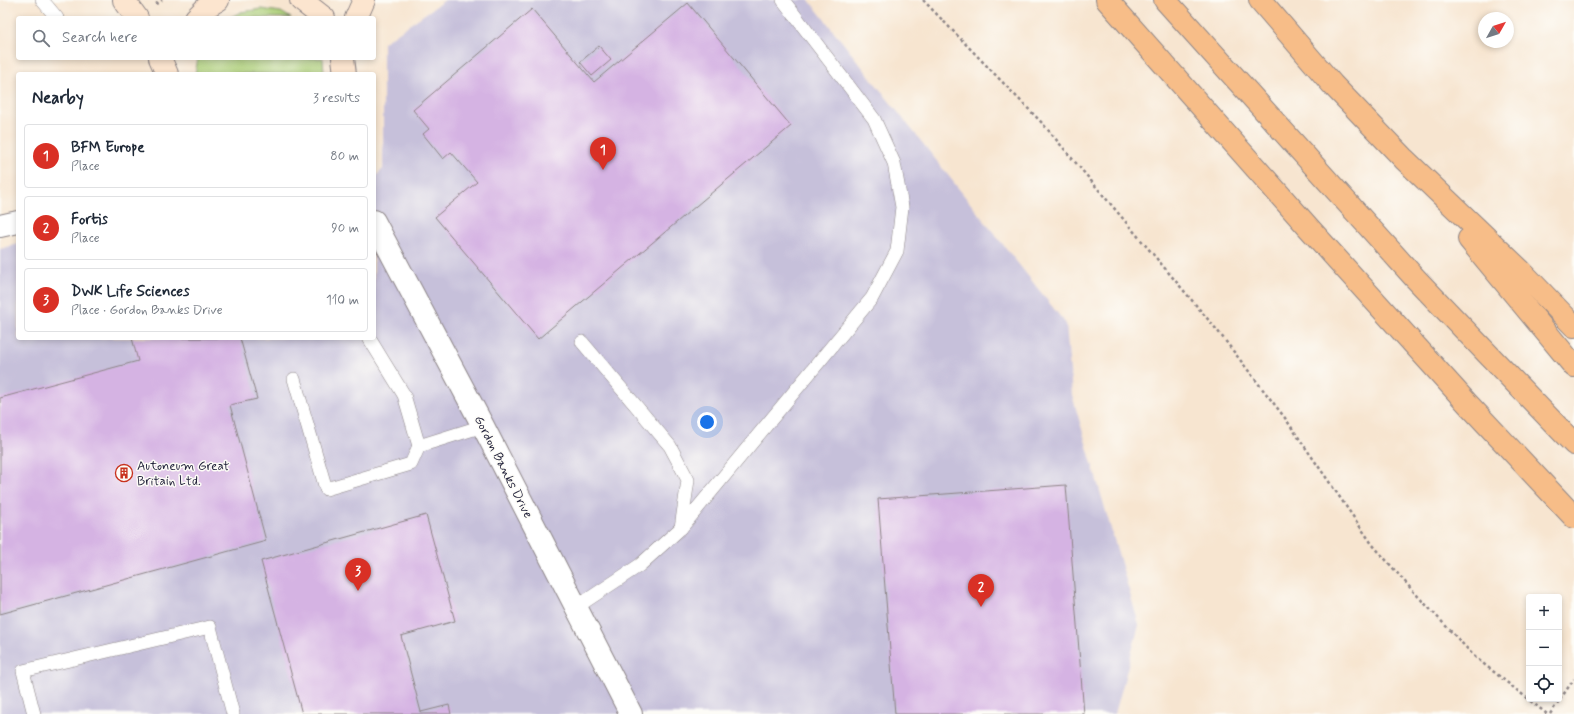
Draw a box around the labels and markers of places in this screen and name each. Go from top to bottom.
pin: 1 [590,137,616,170]
place label: Autoneum Great Britain Ltd. [137,458,229,490]
building icon: Autoneum Great Britain Ltd. [114,463,134,483]
pin: 3 [345,558,371,591]
pin: 2 [968,574,994,607]

